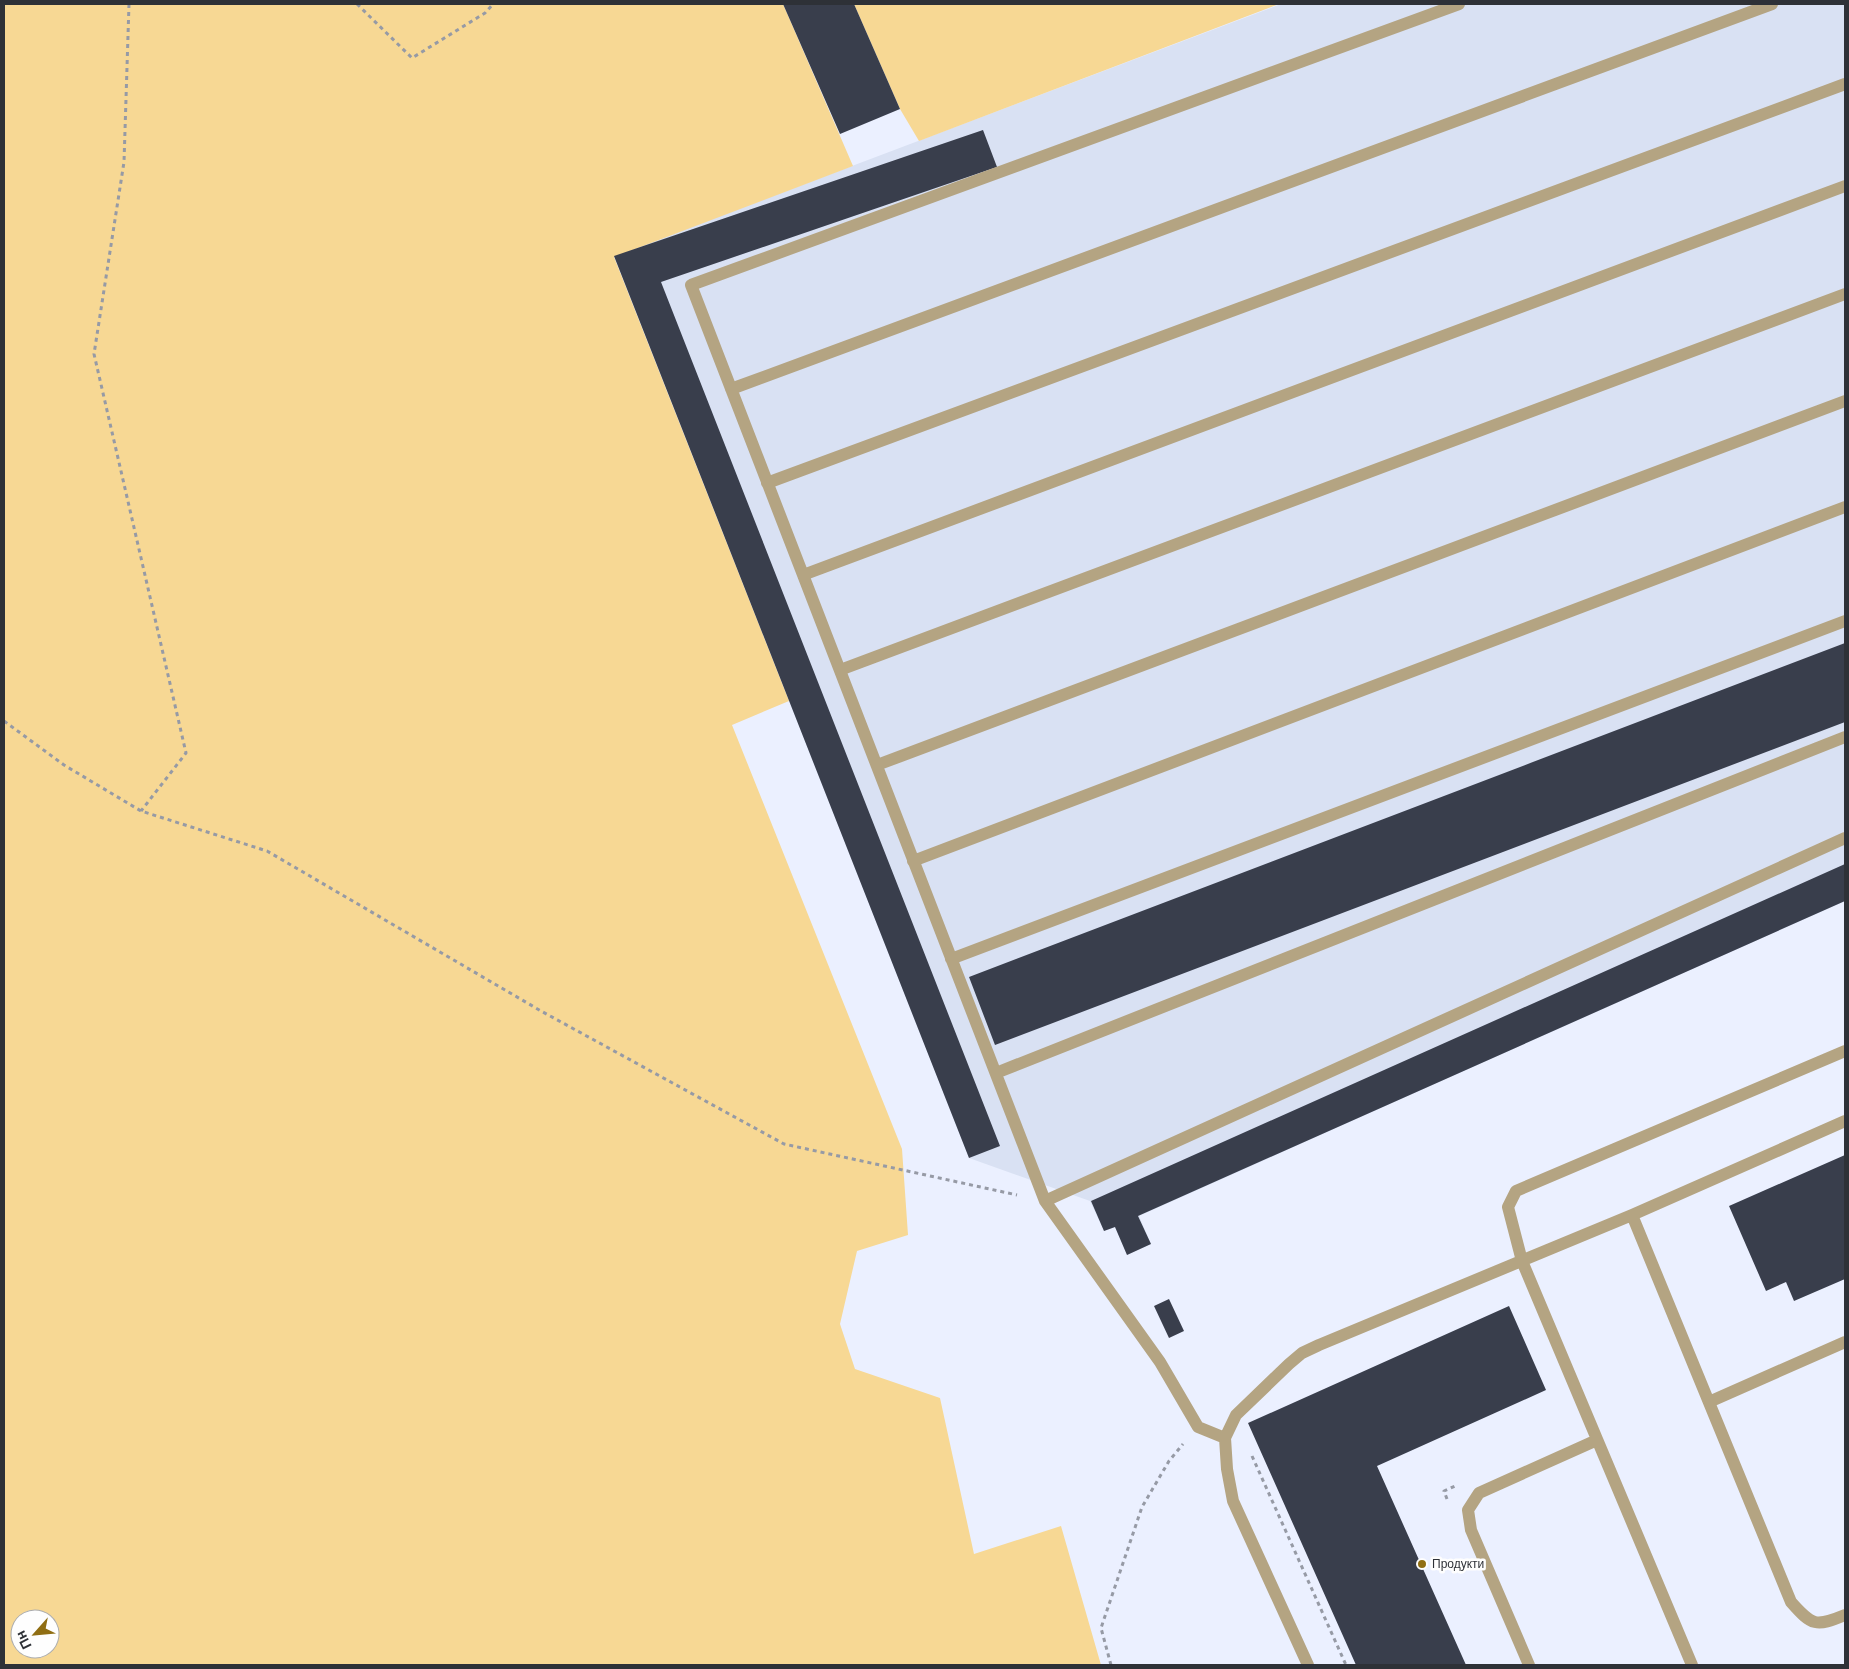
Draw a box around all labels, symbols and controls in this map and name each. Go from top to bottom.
place label: Продукти [1432,1556,1484,1571]
marker: Продукти [1416,1558,1428,1570]
north arrow [10,1609,60,1659]
text: Пн [11,1628,35,1652]

